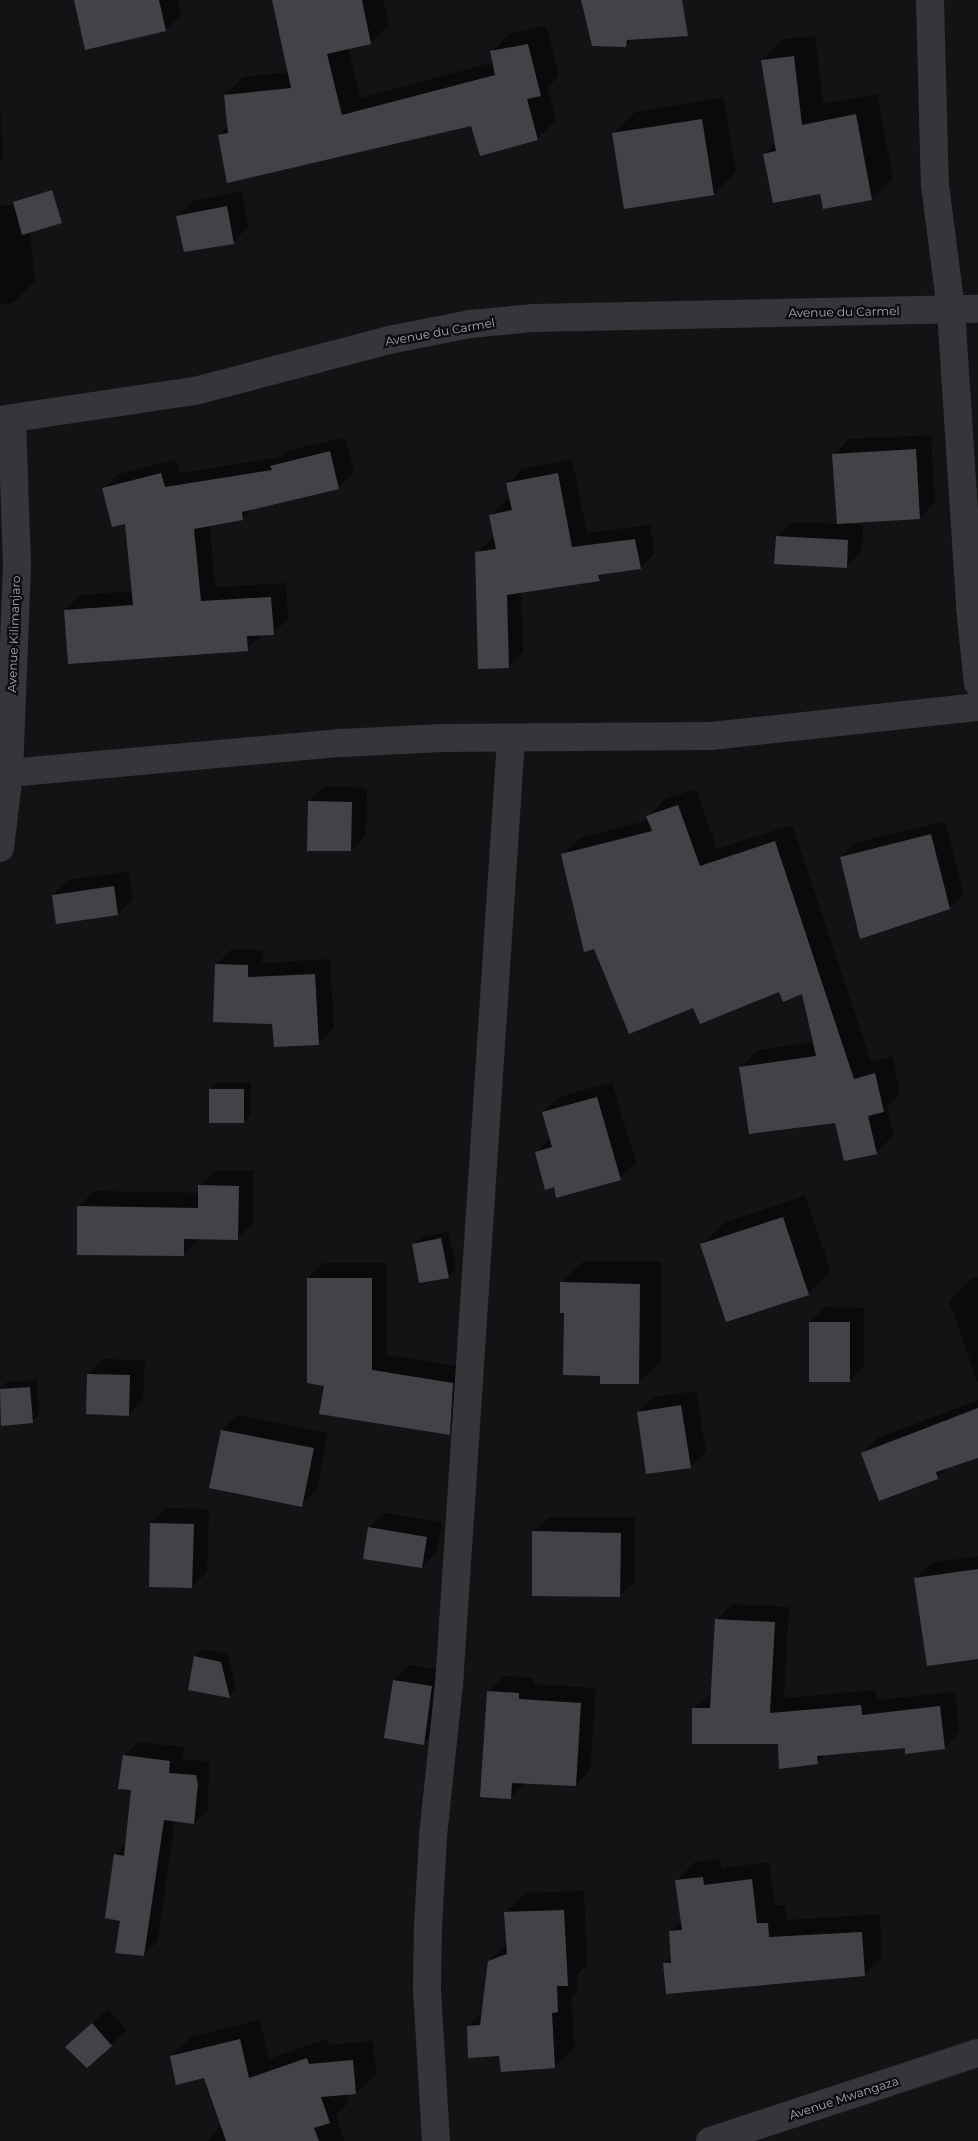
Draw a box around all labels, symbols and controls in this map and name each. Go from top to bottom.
street label: Avenue du Carmel [788,304,900,320]
street label: Avenue du Carmel [384,315,496,349]
street label: Avenue Kilimanjaro [5,575,23,693]
street label: Avenue Mwangaza [788,2074,900,2122]

